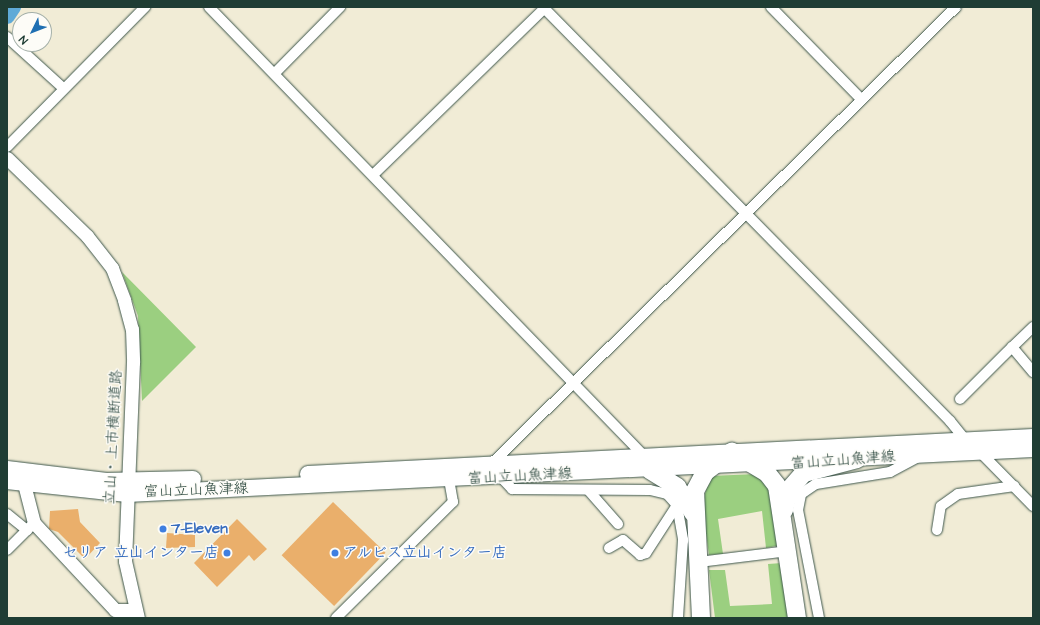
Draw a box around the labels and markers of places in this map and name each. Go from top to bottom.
place label: 7-Eleven [171,520,228,538]
marker: 7-Eleven [158,524,168,534]
place label: セリア 立山インター店 [63,544,219,562]
place label: アルビス立山インター店 [343,544,508,562]
marker: セリア 立山インター店 [222,548,232,558]
marker: アルビス立山インター店 [330,548,340,558]

